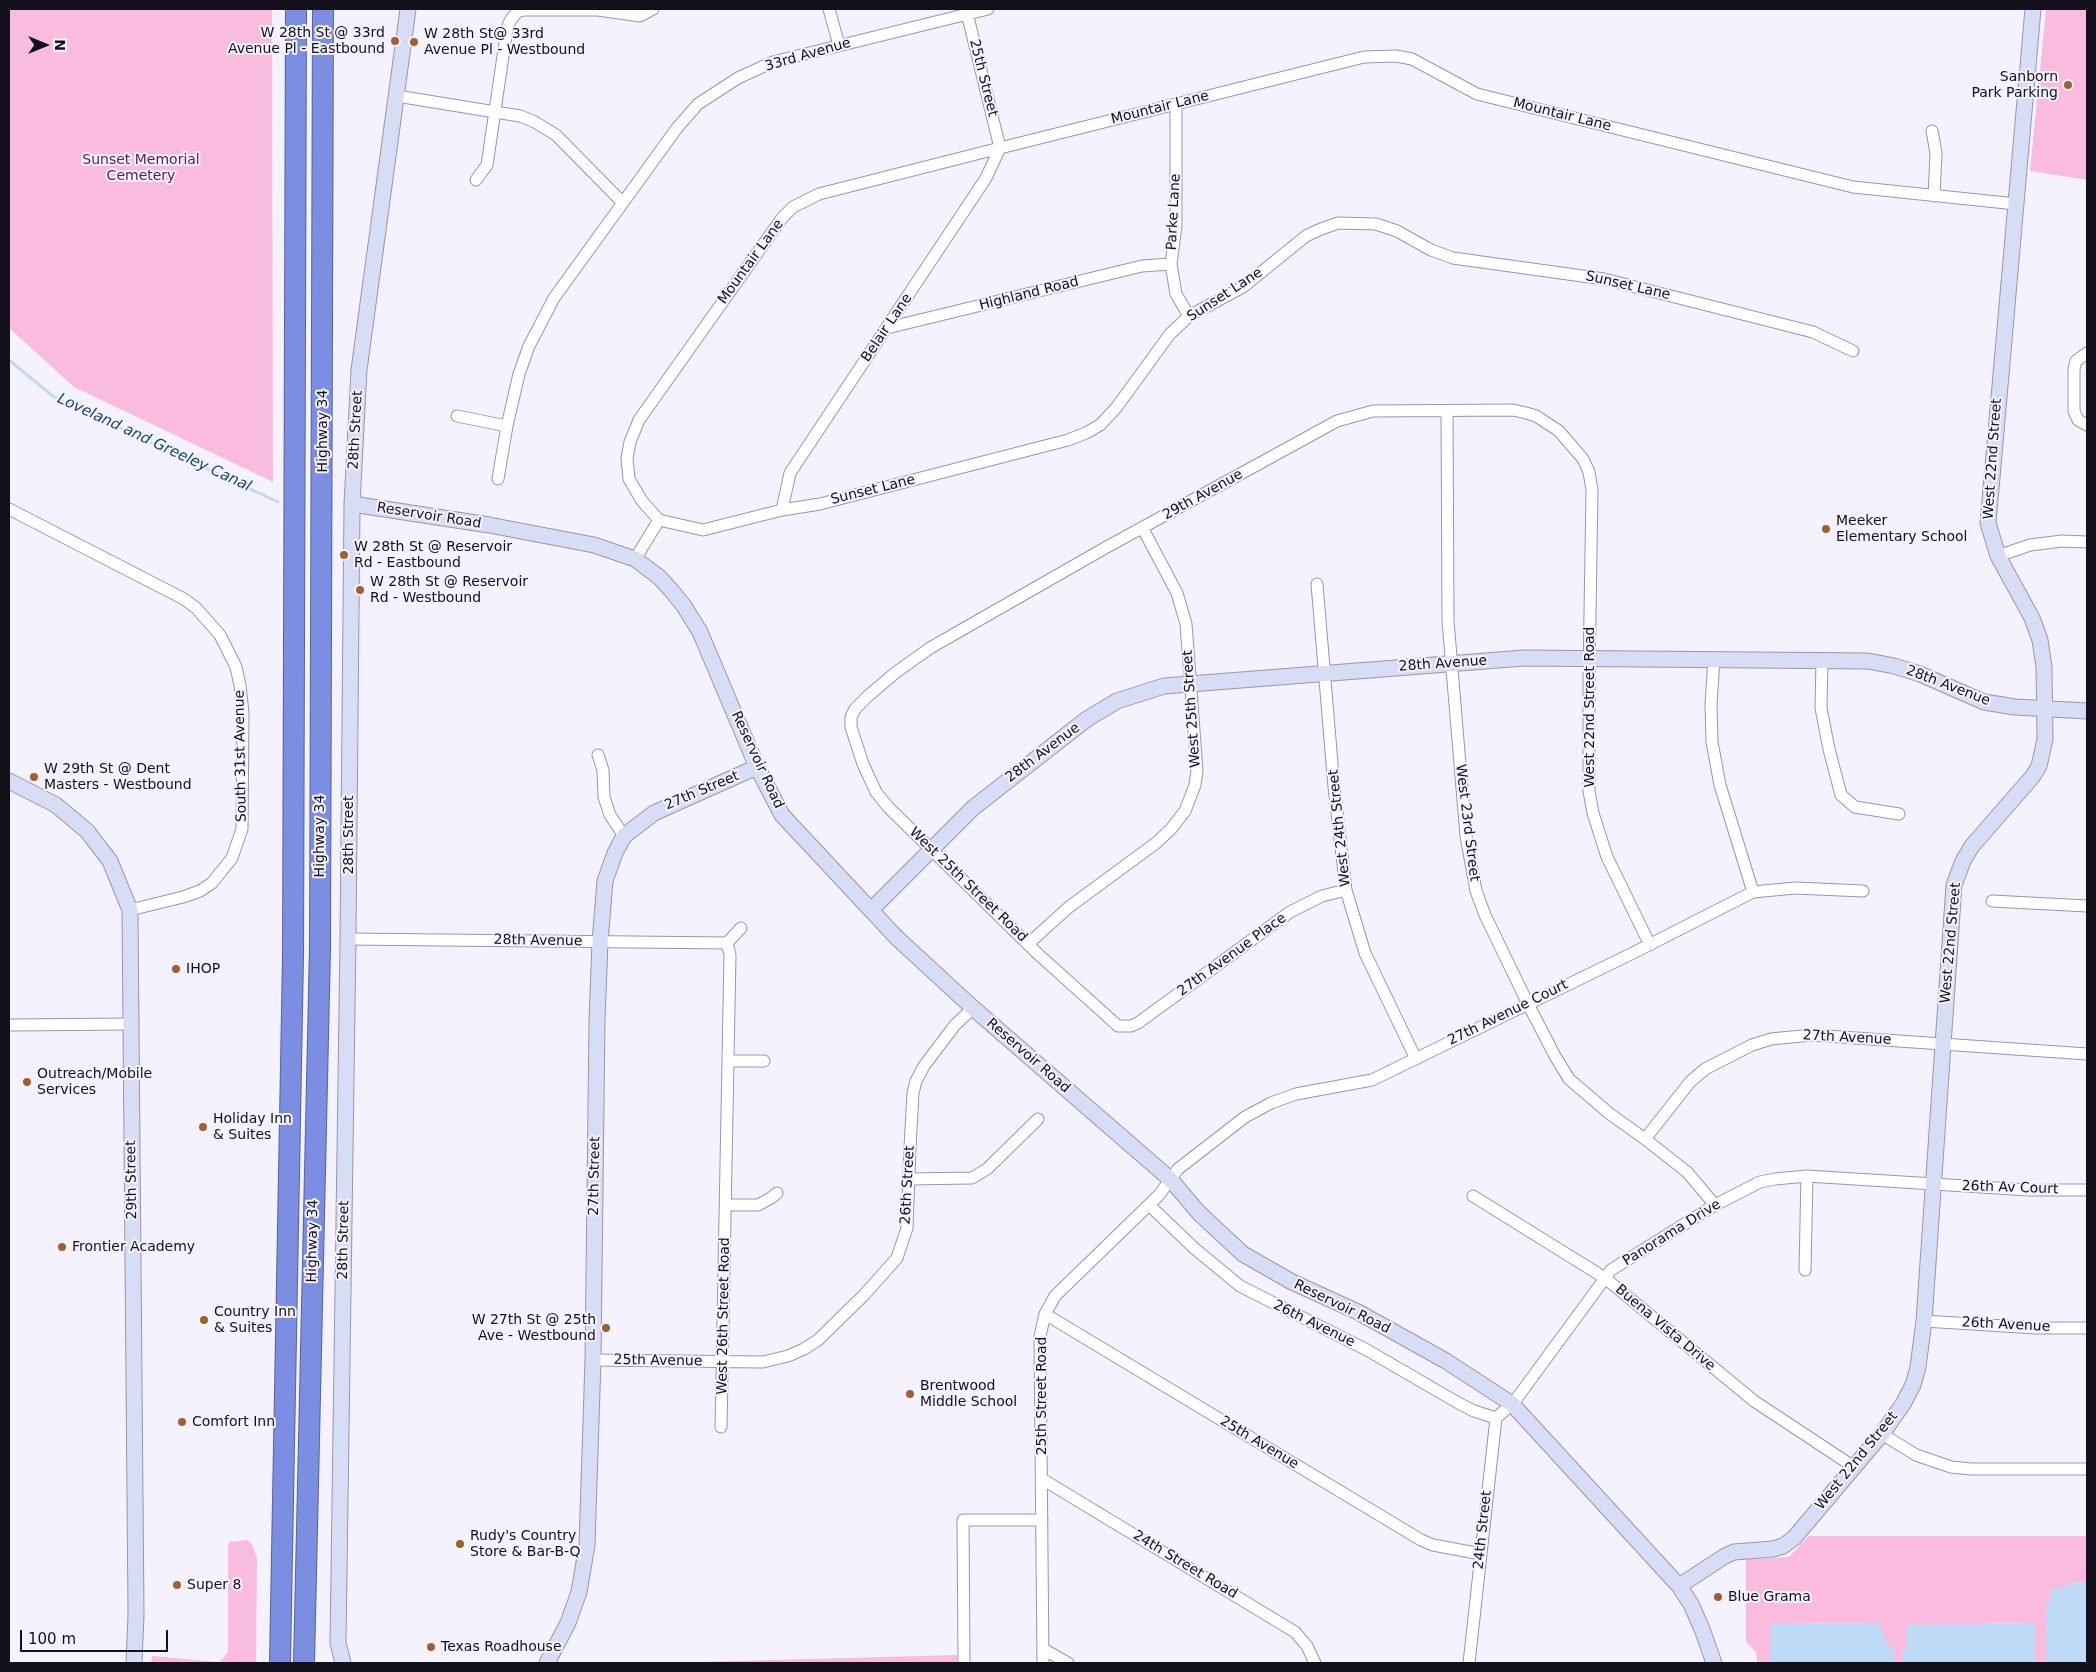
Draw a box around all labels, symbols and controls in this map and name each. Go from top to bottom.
north arrow [20,20,70,70]
place label: W 28th St @ 33rd Avenue Pl - Eastbound [228,25,385,58]
place label: W 28th St@ 33rd Avenue Pl - Westbound [424,26,585,58]
marker: W 28th St @ 33rd Avenue Pl - Eastbound [389,35,401,47]
street label: 33rd Avenue [763,35,853,75]
marker: W 28th St@ 33rd Avenue Pl - Westbound [408,36,420,48]
street label: 25th Street [965,38,1001,118]
text: N [52,39,68,51]
place label: Sanborn Park Parking [1971,69,2058,102]
marker: Sanborn Park Parking [2062,79,2074,91]
street label: Mountair Lane [1109,88,1211,128]
street label: Mountair Lane [1511,95,1613,135]
park label: Sunset Memorial Cemetery [82,152,200,184]
street label: Parke Lane [1164,173,1184,251]
street label: Mountair Lane [715,216,787,308]
street label: Sunset Lane [1184,264,1266,326]
street label: Sunset Lane [1584,268,1672,304]
street label: Highland Road [977,274,1081,314]
street label: Belair Lane [858,291,916,365]
water label: Loveland and Greeley Canal [54,390,254,496]
street label: Highway 34 [315,390,331,472]
street label: 28th Street [346,390,366,470]
street label: West 22nd Street [1980,398,2006,520]
street label: 29th Avenue [1160,466,1246,524]
street label: Sunset Lane [829,471,917,509]
street label: Reservoir Road [376,499,482,533]
place label: Meeker Elementary School [1836,513,1968,546]
marker: Meeker Elementary School [1820,523,1832,535]
place label: W 28th St @ Reservoir Rd - Eastbound [354,539,512,572]
marker: W 28th St @ Reservoir Rd - Eastbound [338,549,350,561]
place label: W 28th St @ Reservoir Rd - Westbound [370,574,528,606]
marker: W 28th St @ Reservoir Rd - Westbound [354,584,366,596]
street label: West 22nd Street Road [1582,626,1598,788]
street label: West 25th Street [1180,650,1204,768]
street label: 28th Avenue [1398,653,1488,675]
street label: 28th Avenue [1904,662,1992,710]
street label: South 31st Avenue [231,690,251,822]
street label: Reservoir Road [727,709,787,811]
street label: 28th Avenue [1003,720,1083,786]
place label: W 29th St @ Dent Masters - Westbound [44,761,192,794]
street label: West 23rd Street [1451,763,1483,883]
street label: 27th Street [662,768,742,814]
street label: West 24th Street [1325,768,1355,888]
marker: W 29th St @ Dent Masters - Westbound [28,771,40,783]
street label: Highway 34 [312,795,328,877]
street label: 28th Street [341,795,357,875]
street label: West 25th Street Road [905,824,1031,946]
street label: West 22nd Street [1937,882,1965,1004]
street label: 27th Avenue Place [1174,910,1290,1000]
street label: 28th Avenue [494,932,582,950]
place label: IHOP [186,961,220,977]
marker: IHOP [170,963,182,975]
street label: 27th Avenue Court [1445,977,1571,1049]
street label: Reservoir Road [983,1015,1073,1097]
street label: 27th Avenue [1802,1027,1892,1049]
place label: Outreach/Mobile Services [37,1066,152,1098]
marker: Outreach/Mobile Services [21,1076,33,1088]
place label: Holiday Inn & Suites [213,1111,292,1144]
marker: Holiday Inn & Suites [197,1121,209,1133]
street label: 27th Street [586,1136,604,1216]
street label: 29th Street [123,1140,141,1220]
street label: 26th Street [898,1145,918,1225]
street label: 26th Av Court [1961,1178,2059,1198]
street label: Panorama Drive [1620,1196,1724,1270]
street label: Highway 34 [304,1199,322,1283]
street label: 28th Street [335,1200,353,1280]
street label: West 26th Street Road [714,1237,734,1395]
place label: Frontier Academy [72,1239,195,1255]
marker: Frontier Academy [56,1241,68,1253]
street label: Reservoir Road [1291,1276,1393,1338]
street label: Buena Vista Drive [1612,1281,1718,1375]
street label: 26th Avenue [1270,1297,1358,1351]
place label: Country Inn & Suites [214,1304,296,1336]
place label: W 27th St @ 25th Ave - Westbound [472,1312,596,1344]
marker: Country Inn & Suites [198,1314,210,1326]
street label: 26th Avenue [1961,1314,2051,1336]
marker: W 27th St @ 25th Ave - Westbound [600,1322,612,1334]
street label: 25th Street Road [1034,1337,1050,1455]
street label: 25th Avenue [614,1352,702,1370]
place label: Brentwood Middle School [920,1378,1017,1410]
marker: Brentwood Middle School [904,1388,916,1400]
street label: West 22nd Street [1812,1409,1902,1513]
street label: 25th Avenue [1217,1413,1301,1473]
place label: Comfort Inn [192,1414,275,1430]
marker: Comfort Inn [176,1416,188,1428]
street label: 24th Street [1471,1490,1495,1570]
street label: 24th Street Road [1130,1527,1240,1603]
place label: Rudy's Country Store & Bar-B-Q [470,1528,581,1560]
marker: Rudy's Country Store & Bar-B-Q [454,1538,466,1550]
place label: Super 8 [187,1577,241,1593]
marker: Super 8 [171,1579,183,1591]
place label: Blue Grama [1728,1589,1811,1605]
marker: Blue Grama [1712,1591,1724,1603]
scale bar [22,1620,170,1652]
text: 100 m [28,1630,76,1648]
place label: Texas Roadhouse [441,1639,561,1655]
marker: Texas Roadhouse [425,1641,437,1653]

